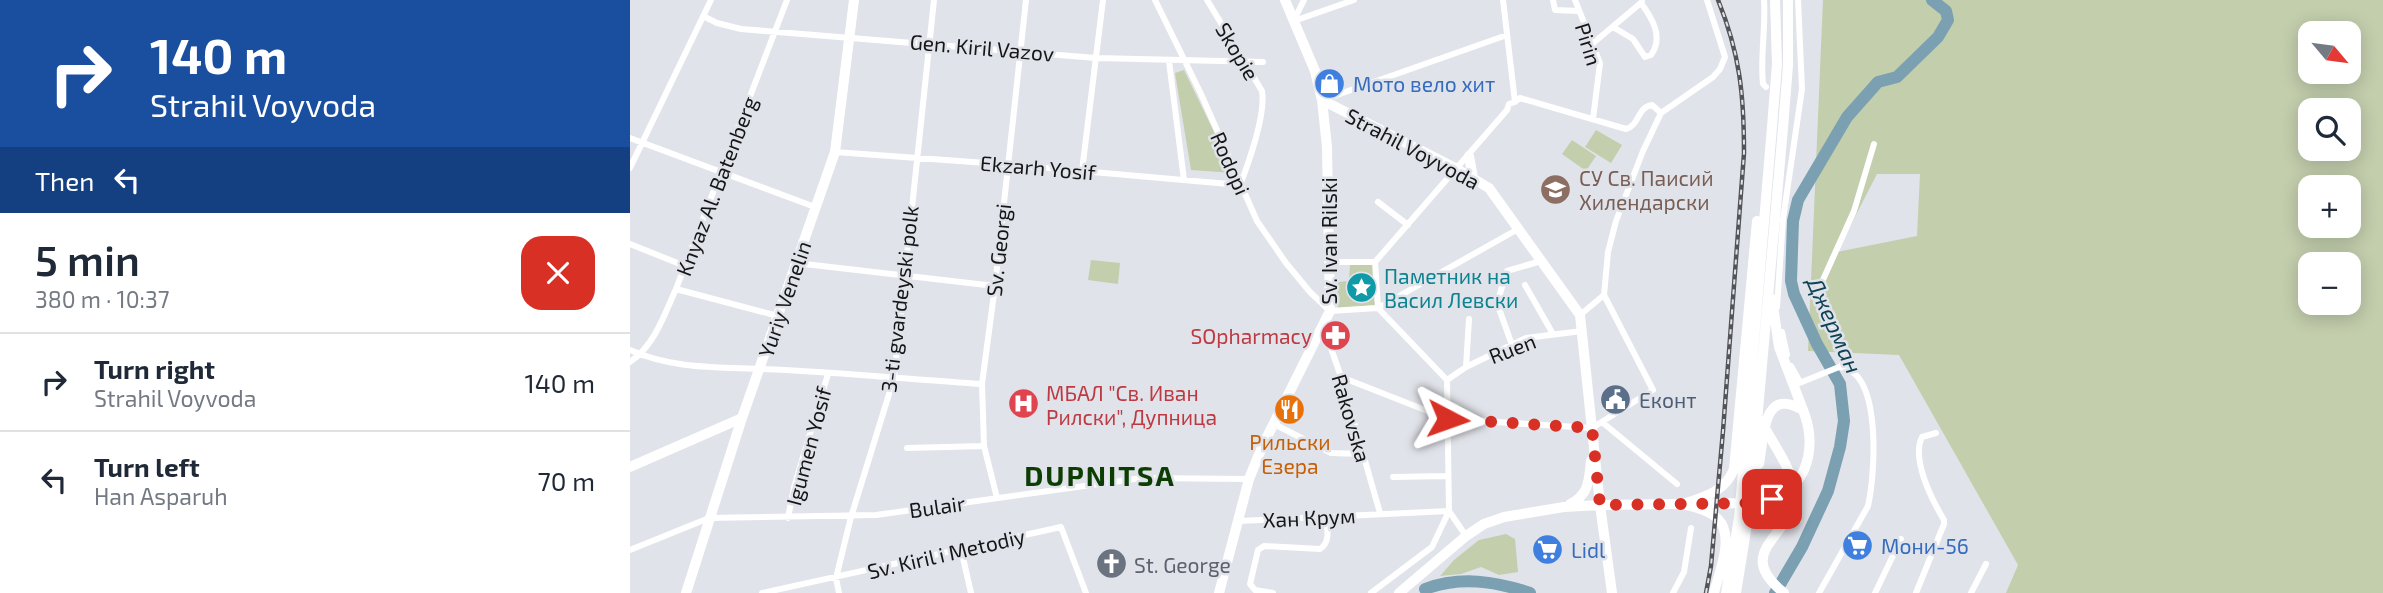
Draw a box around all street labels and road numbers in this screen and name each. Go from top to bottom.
street label: Skopie [1211,18,1265,84]
street label: Pirin [1571,20,1607,68]
street label: Gen. Kiril Vazov [909,28,1055,66]
street label: Knyaz Al. Batenberg [670,92,762,279]
street label: Strahil Voyvoda [1342,102,1484,194]
street label: Rodopi [1206,128,1256,198]
street label: Ekzarh Yosif [979,150,1098,185]
street label: Sv. Ivan Rilski [1316,177,1341,305]
street label: Sv. Georgi [981,202,1015,298]
street label: 3-ti gvardeyski polk [875,204,923,394]
street label: Yuriy Venelin [752,237,816,361]
street label: Ruen [1485,328,1539,368]
street label: Rakovska [1327,371,1377,465]
street label: Igumen Yosif [780,383,836,508]
street label: Bulair [907,490,967,522]
street label: Хан Крум [1262,502,1356,533]
street label: Sv. Kiril i Metodiy [865,523,1027,583]

